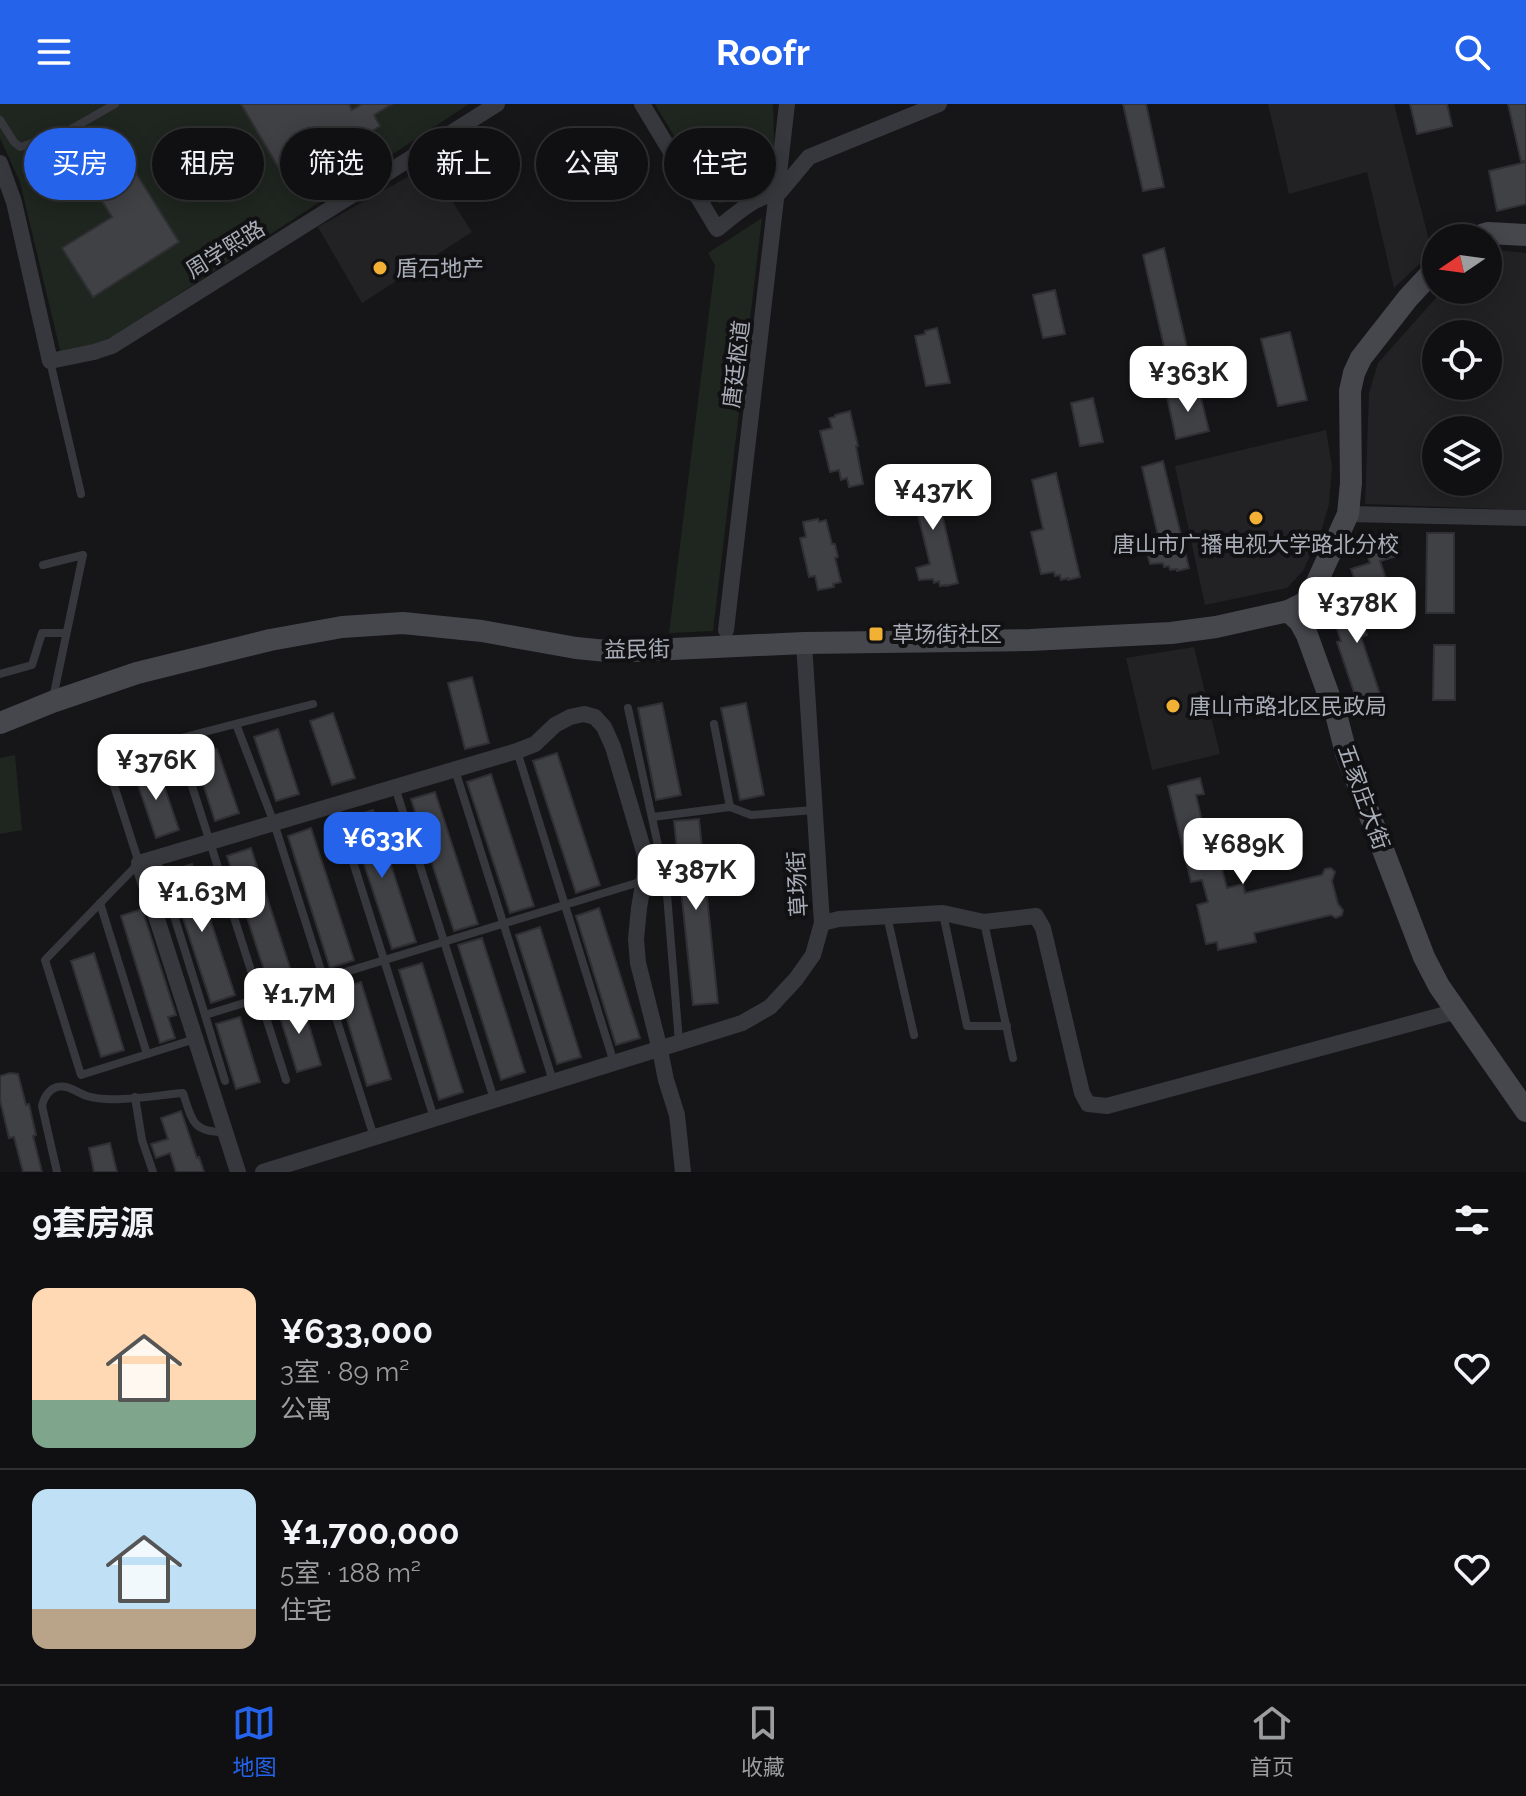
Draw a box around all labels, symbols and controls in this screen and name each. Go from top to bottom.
icon: menu [32,30,76,74]
icon: search [1450,30,1494,74]
text: Roofr [716,31,810,73]
chip: 买房 [24,128,136,200]
chip: 租房 [152,128,264,200]
chip: 筛选 [280,128,392,200]
chip: 新上 [408,128,520,200]
chip: 公寓 [536,128,648,200]
chip: 住宅 [664,128,776,200]
street label: 周学熙路 [181,215,269,283]
north arrow [1422,224,1502,304]
map controls [1422,224,1502,496]
place label: 盾石地产 [396,255,484,281]
marker: 盾石地产 [371,259,389,277]
street label: 唐廷枢道 [718,319,754,409]
button: locate [1422,320,1502,400]
pin: ¥363K [1132,346,1244,414]
text: ¥363K [1148,357,1228,387]
button: layers [1422,416,1502,496]
pin: ¥437K [877,464,989,532]
text: ¥437K [893,475,973,505]
marker: 唐山市广播电视大学路北分校 [1247,509,1265,527]
place label: 唐山市广播电视大学路北分校 [1113,531,1399,557]
pin: ¥378K [1301,577,1413,645]
text: ¥378K [1317,588,1397,618]
place label: 草场街社区 [892,621,1002,647]
marker: 草场街社区 [867,625,885,643]
street label: 益民街 [604,635,670,663]
place label: 唐山市路北区民政局 [1189,693,1387,719]
marker: 唐山市路北区民政局 [1164,697,1182,715]
pin: ¥376K [100,734,212,802]
street label: 五家庄大街 [1333,741,1395,853]
text: ¥376K [116,745,196,775]
pin: ¥633K [326,812,438,880]
pin: ¥689K [1187,818,1299,886]
text: ¥633K [342,823,422,853]
text: ¥689K [1202,829,1284,859]
pin: ¥387K [640,844,752,912]
street label: 草场街 [782,850,812,918]
text: ¥387K [656,855,736,885]
pin: ¥1.63M [137,866,267,934]
text: ¥1.63M [157,877,247,907]
pin: ¥1.7M [243,968,355,1036]
text: ¥1.7M [262,979,336,1009]
icon: filters [1450,1198,1494,1242]
text: 9套房源 [32,1203,154,1243]
text: ¥633,000 [280,1311,433,1351]
icon: home [96,1320,192,1416]
icon: heart [1450,1346,1494,1390]
text: 3室 · 89 m² [280,1357,409,1387]
text: 公寓 [280,1394,332,1424]
text: ¥1,700,000 [280,1512,460,1552]
icon: home [96,1521,192,1617]
icon: heart [1450,1547,1494,1591]
text: 5室 · 188 m² [280,1558,421,1588]
text: 住宅 [280,1595,332,1625]
tab: 地图 [232,1701,276,1781]
tab: 收藏 [741,1701,785,1781]
tab: 首页 [1250,1701,1294,1781]

